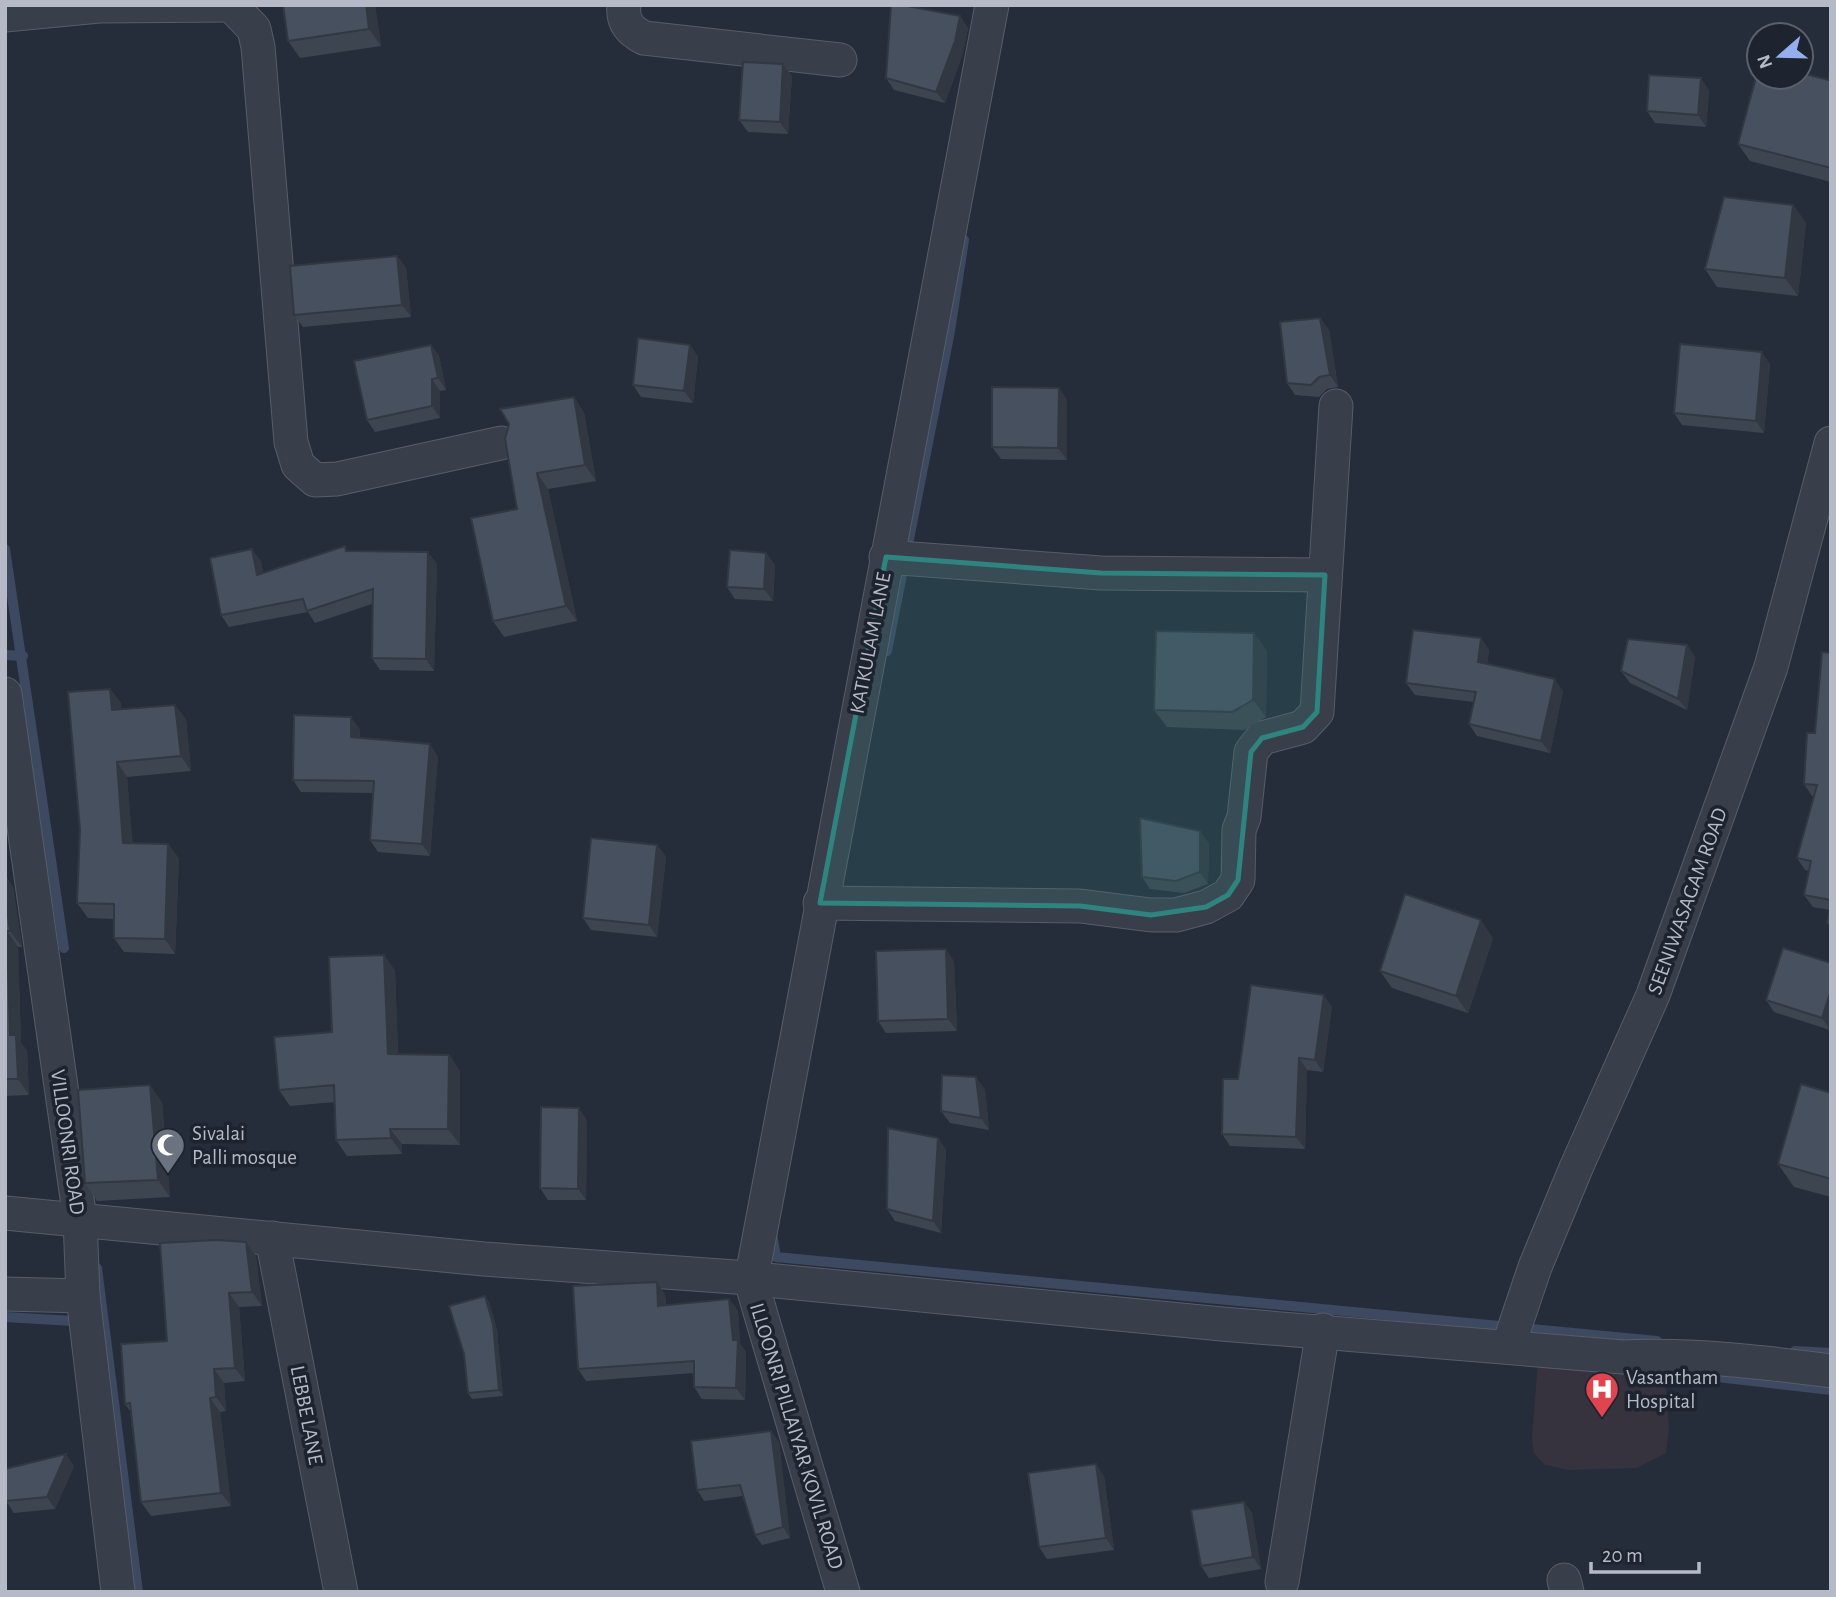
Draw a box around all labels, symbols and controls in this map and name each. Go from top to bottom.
north arrow [1745,21,1815,91]
text: N [1754,52,1777,71]
street label: KATKULAM LANE [846,571,895,716]
street label: SEENIWASAGAM ROAD [1644,805,1731,997]
street label: VILLOONRI ROAD [47,1068,88,1216]
place label: Sivalai Palli mosque [192,1123,297,1168]
mosque icon: Sivalai Palli mosque [149,1126,187,1175]
street label: ILLOONRI PILLAIYAR KOVIL ROAD [746,1301,847,1572]
street label: LEBBE LANE [287,1364,326,1466]
place label: Vasantham Hospital [1626,1367,1718,1412]
hospital icon: Vasantham Hospital [1583,1370,1621,1419]
scale bar [1591,1530,1700,1574]
text: 20 m [1602,1545,1643,1566]

